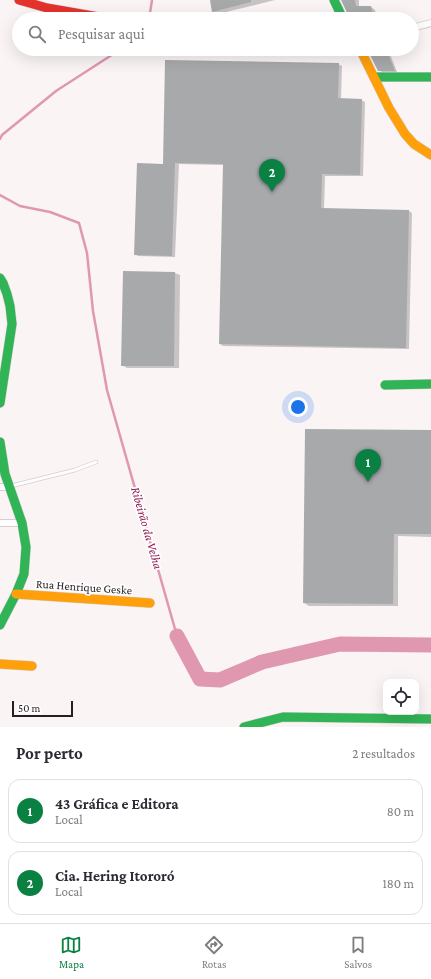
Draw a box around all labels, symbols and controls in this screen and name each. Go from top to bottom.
search box [12,12,419,56]
icon: search [26,23,48,45]
text: Pesquisar aqui [58,26,145,42]
pin: 2 [259,159,285,192]
your location [288,397,308,417]
pin: 1 [355,449,381,482]
water label: Ribeirão da Velha [128,485,166,571]
street label: Rua Henrique Geske [36,577,132,597]
map controls [383,679,419,715]
button: locate [383,679,419,715]
scale bar [12,699,73,718]
text: 50 m [18,702,40,714]
text: Por perto [16,744,83,763]
text: 2 resultados [352,746,415,761]
text: 43 Gráfica e Editora [55,796,179,812]
text: 1 [28,804,32,819]
text: 80 m [387,804,414,819]
text: Local [55,812,83,827]
text: Cia. Hering Itororó [55,868,174,884]
text: 2 [27,876,33,891]
text: 180 m [382,876,414,891]
text: Local [55,884,83,899]
tab: Mapa [59,934,84,970]
tab: Rotas [202,934,226,970]
tab: Salvos [344,934,372,970]

